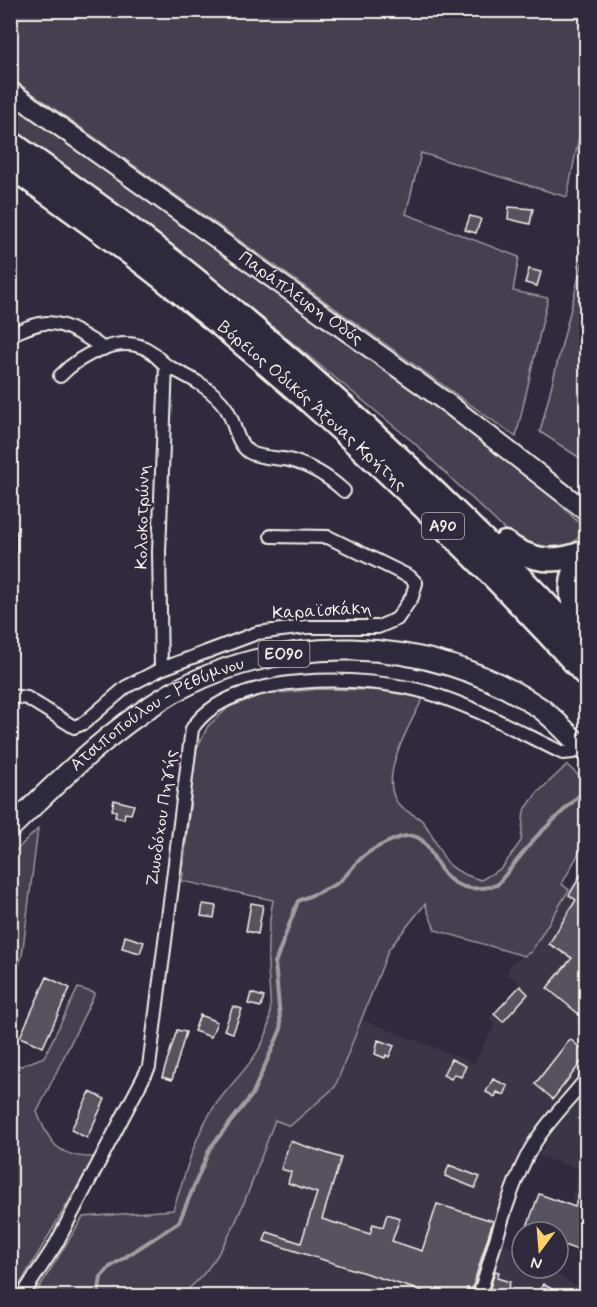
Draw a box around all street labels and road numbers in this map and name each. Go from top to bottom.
street label: Παράπλευρη Οδός [234,246,368,351]
street label: Βόρειος Οδικός Άξονας Κρήτης [212,316,412,497]
street label: Κολοκοτρώνη [130,464,156,570]
road number: Α90 [422,513,464,539]
street label: Καραϊσκάκη [272,596,372,626]
road number: ΕΟ90 [258,641,310,667]
street label: Ατσιποπούλου - Ρεθύμνου [65,652,247,777]
street label: Ζωοδόχου Πηγής [141,748,183,888]

